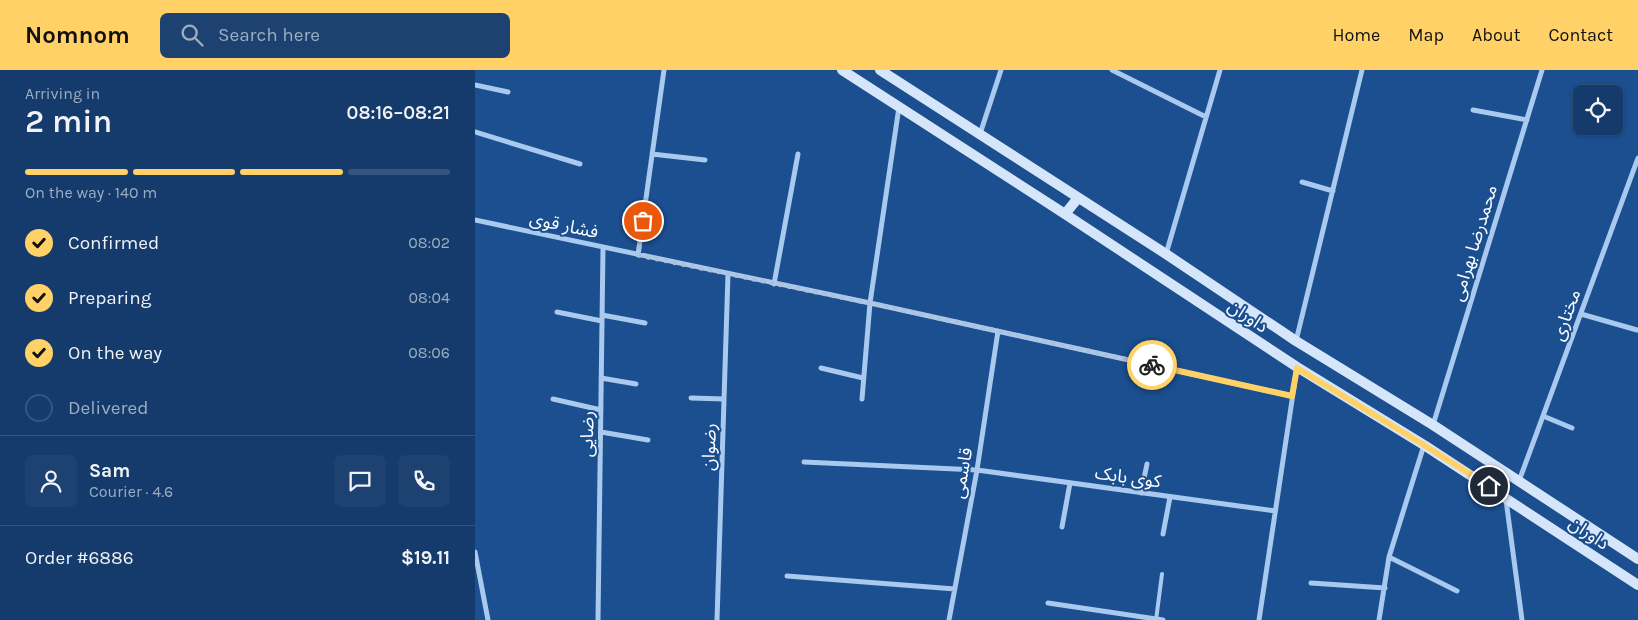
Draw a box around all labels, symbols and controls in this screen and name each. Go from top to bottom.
search box [160,13,510,58]
text: Nomnom [25,21,130,49]
icon: search [178,21,206,49]
text: Search here [218,24,320,46]
text: Home [1332,24,1380,46]
text: Map [1408,24,1444,46]
text: About [1472,24,1521,46]
text: Contact [1549,24,1613,46]
text: Arriving in [25,84,100,103]
map controls [1573,85,1623,135]
button: locate [1573,85,1623,135]
text: 08:16–08:21 [347,102,450,124]
text: 2 min [25,103,112,140]
street label: محمدرضا بهرامی [1446,182,1502,304]
text: On the way · 140 m [25,183,157,202]
pin [622,200,664,242]
street label: فشار قوی [528,207,600,243]
icon: bag [629,207,657,235]
icon: check [25,229,53,257]
text: Confirmed [68,232,159,254]
text: 08:02 [408,233,450,252]
icon: check [25,284,53,312]
street label: مختاری [1547,286,1585,344]
text: Preparing [68,287,151,309]
text: 08:04 [409,288,450,307]
street label: داوران [1224,295,1272,337]
icon: check [25,339,53,367]
courier [1127,340,1177,390]
text: On the way [68,342,162,364]
text: 08:06 [408,343,450,362]
icon: bike [1138,351,1166,379]
text: Delivered [68,397,148,419]
street label: رضایی [576,411,598,457]
street label: رضوان [697,423,721,471]
street label: قاسمی [947,446,977,500]
button: person [25,455,77,507]
button: chat [334,455,386,507]
button: phone [398,455,450,507]
text: Sam [89,460,130,482]
street label: کوی بابک [1094,461,1163,493]
pin [1468,465,1510,507]
icon: home [1475,472,1503,500]
text: Courier · 4.6 [89,482,173,501]
street label: داوران [1565,512,1613,554]
text: Order #6886 [25,547,134,569]
text: $19.11 [401,547,450,569]

